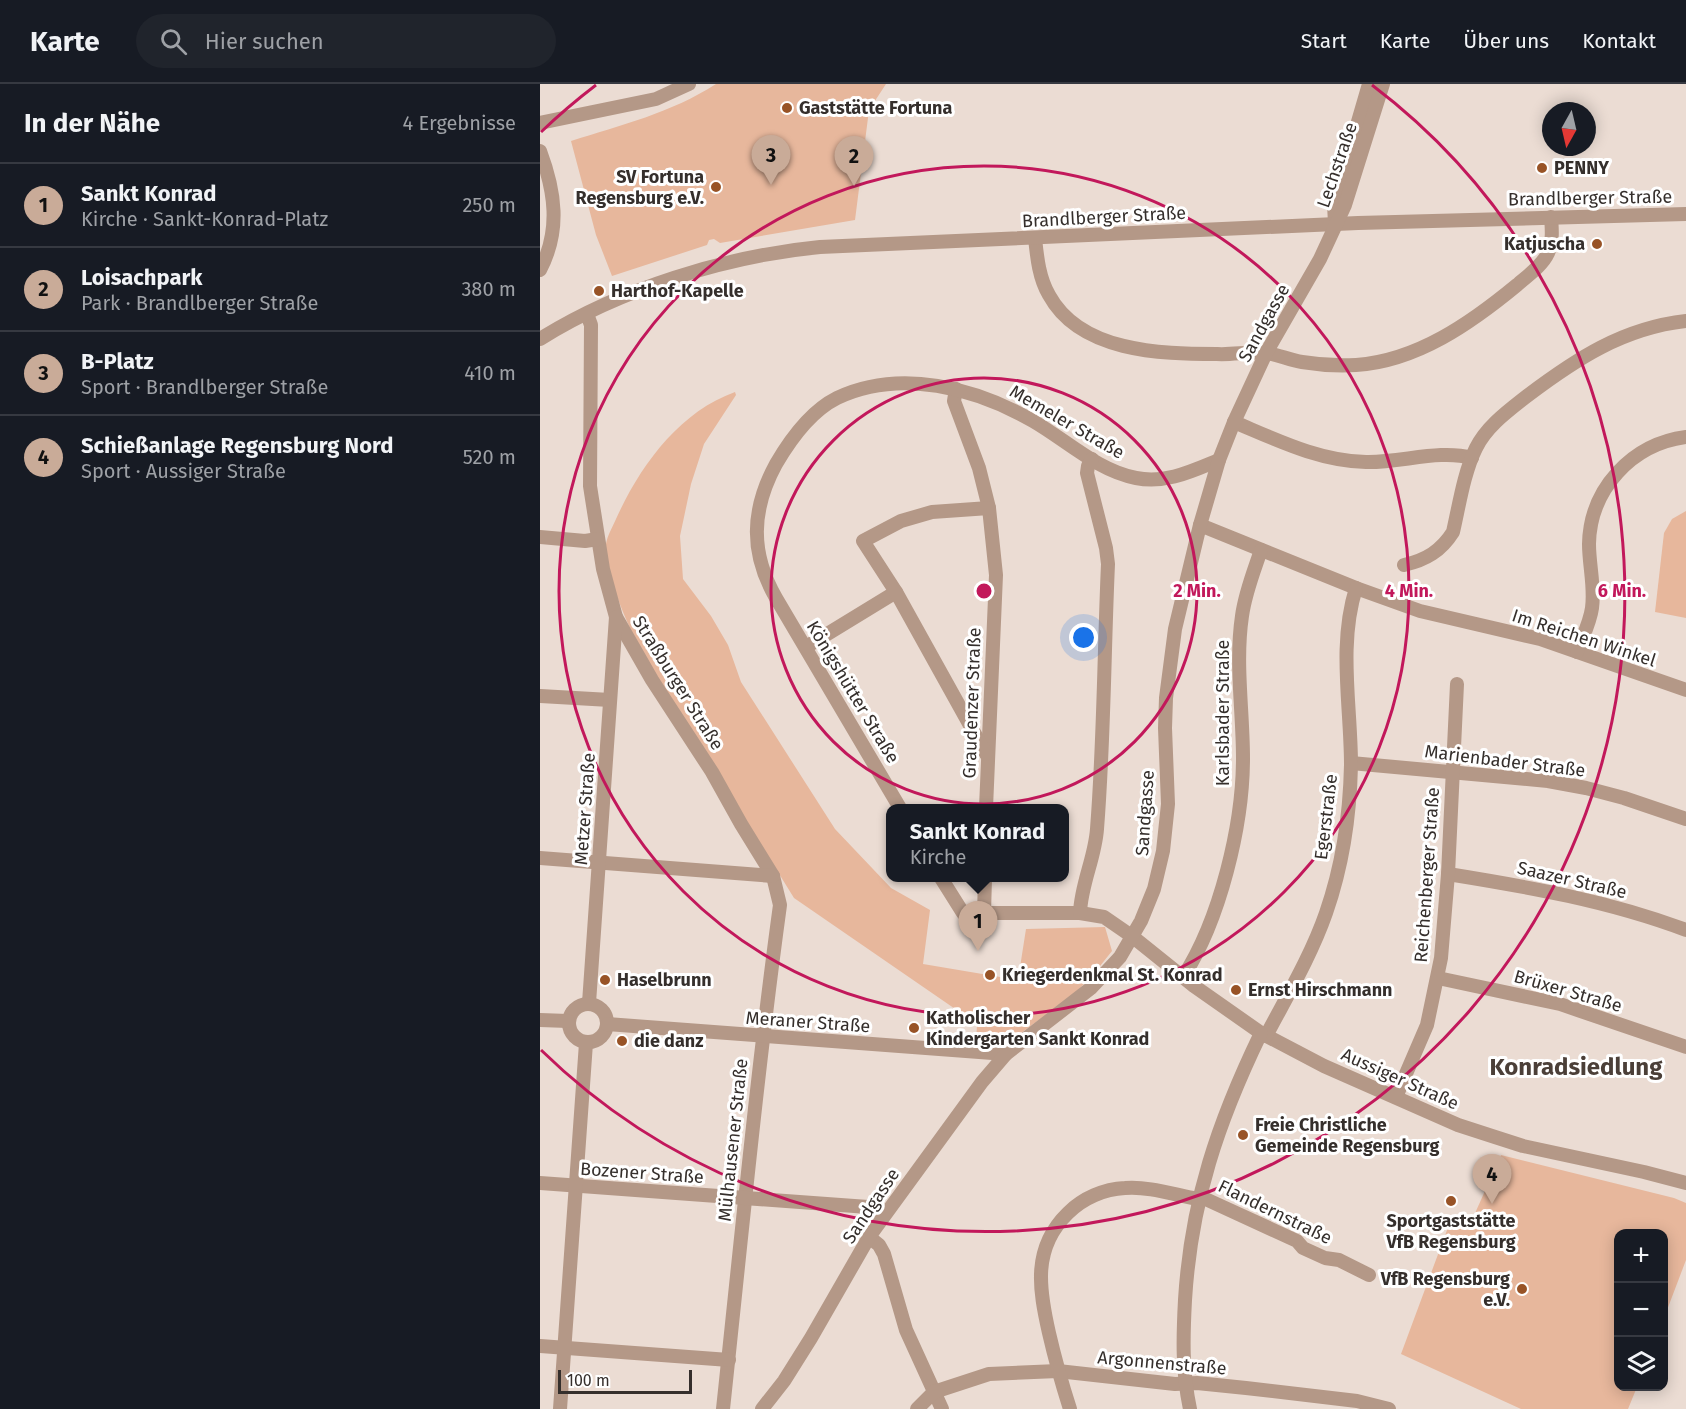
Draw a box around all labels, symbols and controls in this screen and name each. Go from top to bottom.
search box [136,14,556,68]
text: Karte [30,25,100,58]
icon: search [157,25,190,58]
text: Hier suchen [205,28,324,55]
text: Start [1301,28,1347,54]
text: Karte [1380,28,1430,54]
text: Über uns [1463,28,1549,54]
text: Kontakt [1582,28,1656,54]
place label: Gaststätte Fortuna [799,97,952,119]
marker: Gaststätte Fortuna [780,101,794,115]
north arrow [1542,102,1596,156]
text: In der Nähe [24,108,160,139]
text: 4 Ergebnisse [403,111,516,135]
street label: Lechstraße [1312,119,1362,211]
pin: 3 [752,135,790,185]
pin: 2 [834,136,874,186]
place label: PENNY [1554,157,1609,179]
marker: PENNY [1535,161,1549,175]
place label: SV Fortuna Regensburg e.V. [576,166,704,209]
text: Sankt Konrad [81,180,217,207]
marker: SV Fortuna Regensburg e.V. [709,180,723,194]
street label: Brandlberger Straße [1508,186,1672,210]
text: 1 [39,193,48,217]
text: 250 m [462,193,516,217]
street label: Brandlberger Straße [1021,202,1187,232]
text: Kirche · Sankt-Konrad-Platz [81,207,328,231]
place label: Katjuscha [1504,233,1585,255]
marker: Katjuscha [1590,237,1604,251]
text: Loisachpark [81,264,202,291]
text: 2 [38,277,49,301]
text: 380 m [461,277,516,301]
place label: Harthof-Kapelle [611,280,744,302]
street label: Sandgasse [1234,280,1294,366]
marker: Harthof-Kapelle [592,284,606,298]
text: Park · Brandlberger Straße [81,291,318,315]
text: B-Platz [81,348,154,375]
text: 3 [38,361,49,385]
text: 410 m [464,361,516,385]
text: Sport · Brandlberger Straße [81,375,328,399]
street label: Memeler Straße [1006,380,1128,464]
text: Schießanlage Regensburg Nord [81,432,393,459]
text: 4 [38,445,49,469]
text: 520 m [463,445,516,469]
text: Sport · Aussiger Straße [81,459,286,483]
text: 2 Min. [1173,580,1221,602]
text: 4 Min. [1385,580,1433,602]
text: 6 Min. [1598,580,1646,602]
centre of rings [974,581,994,601]
street label: Im Reichen Winkel [1509,604,1659,672]
street label: Straßburger Straße [628,612,728,754]
street label: Königshütter Straße [802,617,904,767]
your location [1069,623,1098,652]
street label: Graudenzer Straße [958,627,986,779]
street label: Karlsbader Straße [1212,640,1234,786]
street label: Marienbader Straße [1423,740,1587,782]
street label: Metzer Straße [570,752,600,866]
street label: Sandgasse [1131,769,1159,857]
street label: Egerstraße [1310,773,1342,861]
street label: Reichenberger Straße [1410,787,1444,963]
popup [886,804,1069,882]
text: Sankt Konrad [910,818,1045,845]
text: Kirche [910,845,966,869]
street label: Saazer Straße [1515,857,1629,903]
pin: 1 [958,902,998,951]
place label: Kriegerdenkmal St. Konrad [1002,964,1223,986]
street label: Brüxer Straße [1511,965,1625,1017]
marker: Kriegerdenkmal St. Konrad [983,968,997,982]
place label: Haselbrunn [617,969,712,991]
marker: Haselbrunn [598,973,612,987]
place label: Ernst Hirschmann [1248,979,1392,1001]
marker: Ernst Hirschmann [1229,983,1243,997]
street label: Meraner Straße [745,1007,871,1037]
place label: Katholischer Kindergarten Sankt Konrad [926,1007,1149,1050]
marker: Katholischer Kindergarten Sankt Konrad [907,1021,921,1035]
place label: die danz [634,1030,703,1052]
marker: die danz [615,1034,629,1048]
street label: Aussiger Straße [1338,1043,1462,1115]
district label: Konradsiedlung [1490,1053,1663,1081]
street label: Mülhausener Straße [714,1057,752,1223]
place label: Freie Christliche Gemeinde Regensburg [1255,1114,1440,1157]
marker: Freie Christliche Gemeinde Regensburg [1236,1128,1250,1142]
pin: 4 [1472,1154,1512,1204]
street label: Bozener Straße [579,1158,705,1188]
street label: Sandgasse [838,1164,904,1248]
street label: Flandernstraße [1215,1175,1335,1249]
marker: Sportgaststätte VfB Regensburg [1444,1194,1458,1208]
place label: Sportgaststätte VfB Regensburg [1385,1210,1516,1253]
map controls [1614,1229,1668,1391]
button: + [1614,1229,1668,1283]
place label: VfB Regensburg e.V. [1380,1268,1510,1311]
marker: VfB Regensburg e.V. [1515,1282,1529,1296]
button: − [1614,1283,1668,1337]
button: layers [1614,1337,1668,1391]
street label: Argonnenstraße [1097,1346,1227,1380]
scale bar [558,1367,692,1394]
text: 100 m [567,1371,610,1390]

